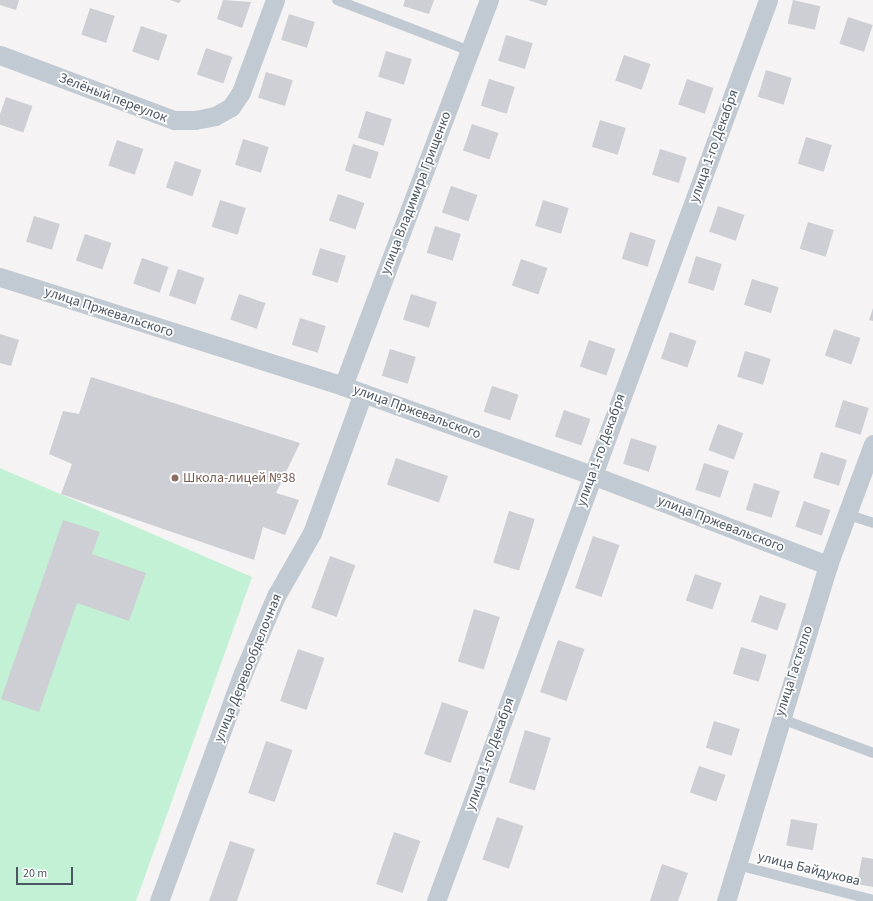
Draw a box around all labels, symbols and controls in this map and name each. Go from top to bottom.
street label: Зелёный переулок [56,70,170,126]
street label: улица 1-го Декабря [686,87,742,205]
street label: улица Владимира Грищенко [377,109,455,277]
street label: улица Пржевальского [42,283,176,341]
street label: улица Пржевальского [351,381,483,443]
street label: улица 1-го Декабря [573,391,629,509]
place label: Школа-лицей №38 [183,470,295,486]
marker: Школа-лицей №38 [170,473,180,483]
street label: улица Пржевальского [655,492,787,556]
street label: улица Деревообделочная [210,591,286,745]
street label: улица Гастелло [771,624,817,718]
street label: улица 1-го Декабря [462,695,518,813]
street label: улица Байдукова [756,848,862,890]
scale bar [18,859,75,885]
text: 20 m [23,865,47,882]

